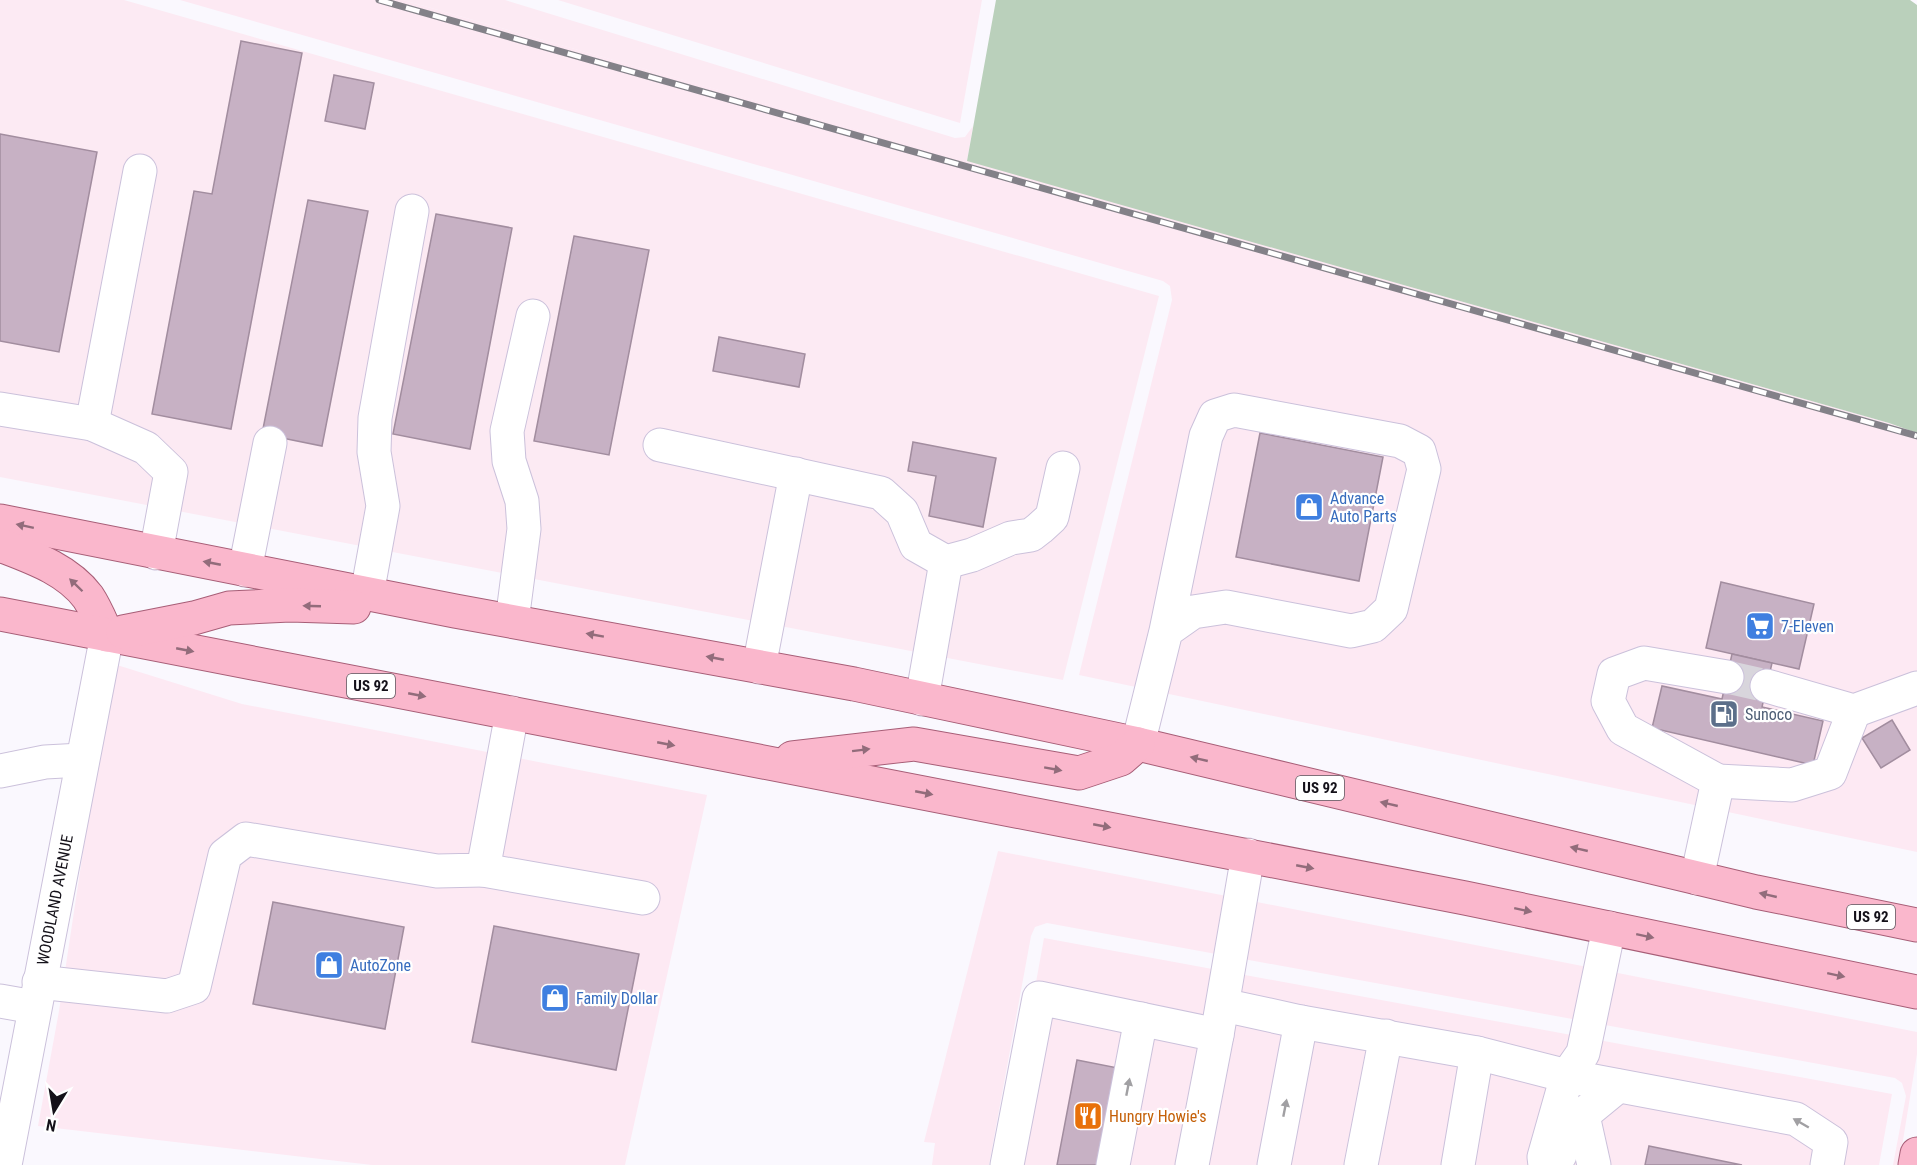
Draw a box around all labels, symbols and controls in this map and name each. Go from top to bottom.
place label: Advance Auto Parts [1330,489,1397,526]
shop icon: Advance Auto Parts [1293,491,1325,523]
one-way arrow [15,521,34,530]
one-way arrow [202,558,221,567]
one-way arrow [70,579,84,593]
one-way arrow [303,601,322,611]
supermarket icon: 7-Eleven [1744,610,1776,642]
place label: 7-Eleven [1781,617,1834,636]
one-way arrow [585,631,604,640]
one-way arrow [175,646,194,655]
one-way arrow [705,653,724,662]
road number: US 92 [347,674,395,698]
one-way arrow [408,691,427,700]
fuel station icon: Sunoco [1708,698,1740,730]
place label: Sunoco [1745,705,1792,724]
one-way arrow [657,739,675,749]
one-way arrow [851,745,870,755]
one-way arrow [1190,753,1208,763]
one-way arrow [1044,765,1063,774]
road number: US 92 [1296,776,1344,800]
one-way arrow [914,788,933,797]
one-way arrow [1379,799,1398,808]
one-way arrow [1093,822,1112,831]
street label: WOODLAND AVENUE [33,833,77,967]
one-way arrow [1569,844,1588,854]
one-way arrow [1296,863,1315,872]
one-way arrow [1758,890,1777,899]
road number: US 92 [1847,905,1895,929]
one-way arrow [1513,906,1532,915]
one-way arrow [1636,931,1654,941]
shop icon: AutoZone [313,949,345,981]
place label: AutoZone [350,956,411,975]
one-way arrow [1826,971,1845,980]
shop icon: Family Dollar [539,982,571,1014]
place label: Family Dollar [576,989,658,1008]
one-way arrow [1124,1077,1133,1096]
north arrow [24,1081,84,1141]
one-way arrow [1281,1098,1290,1117]
restaurant icon: Hungry Howie's [1072,1100,1104,1132]
place label: Hungry Howie's [1109,1107,1207,1126]
text: N [45,1115,58,1135]
one-way arrow [1792,1118,1809,1128]

